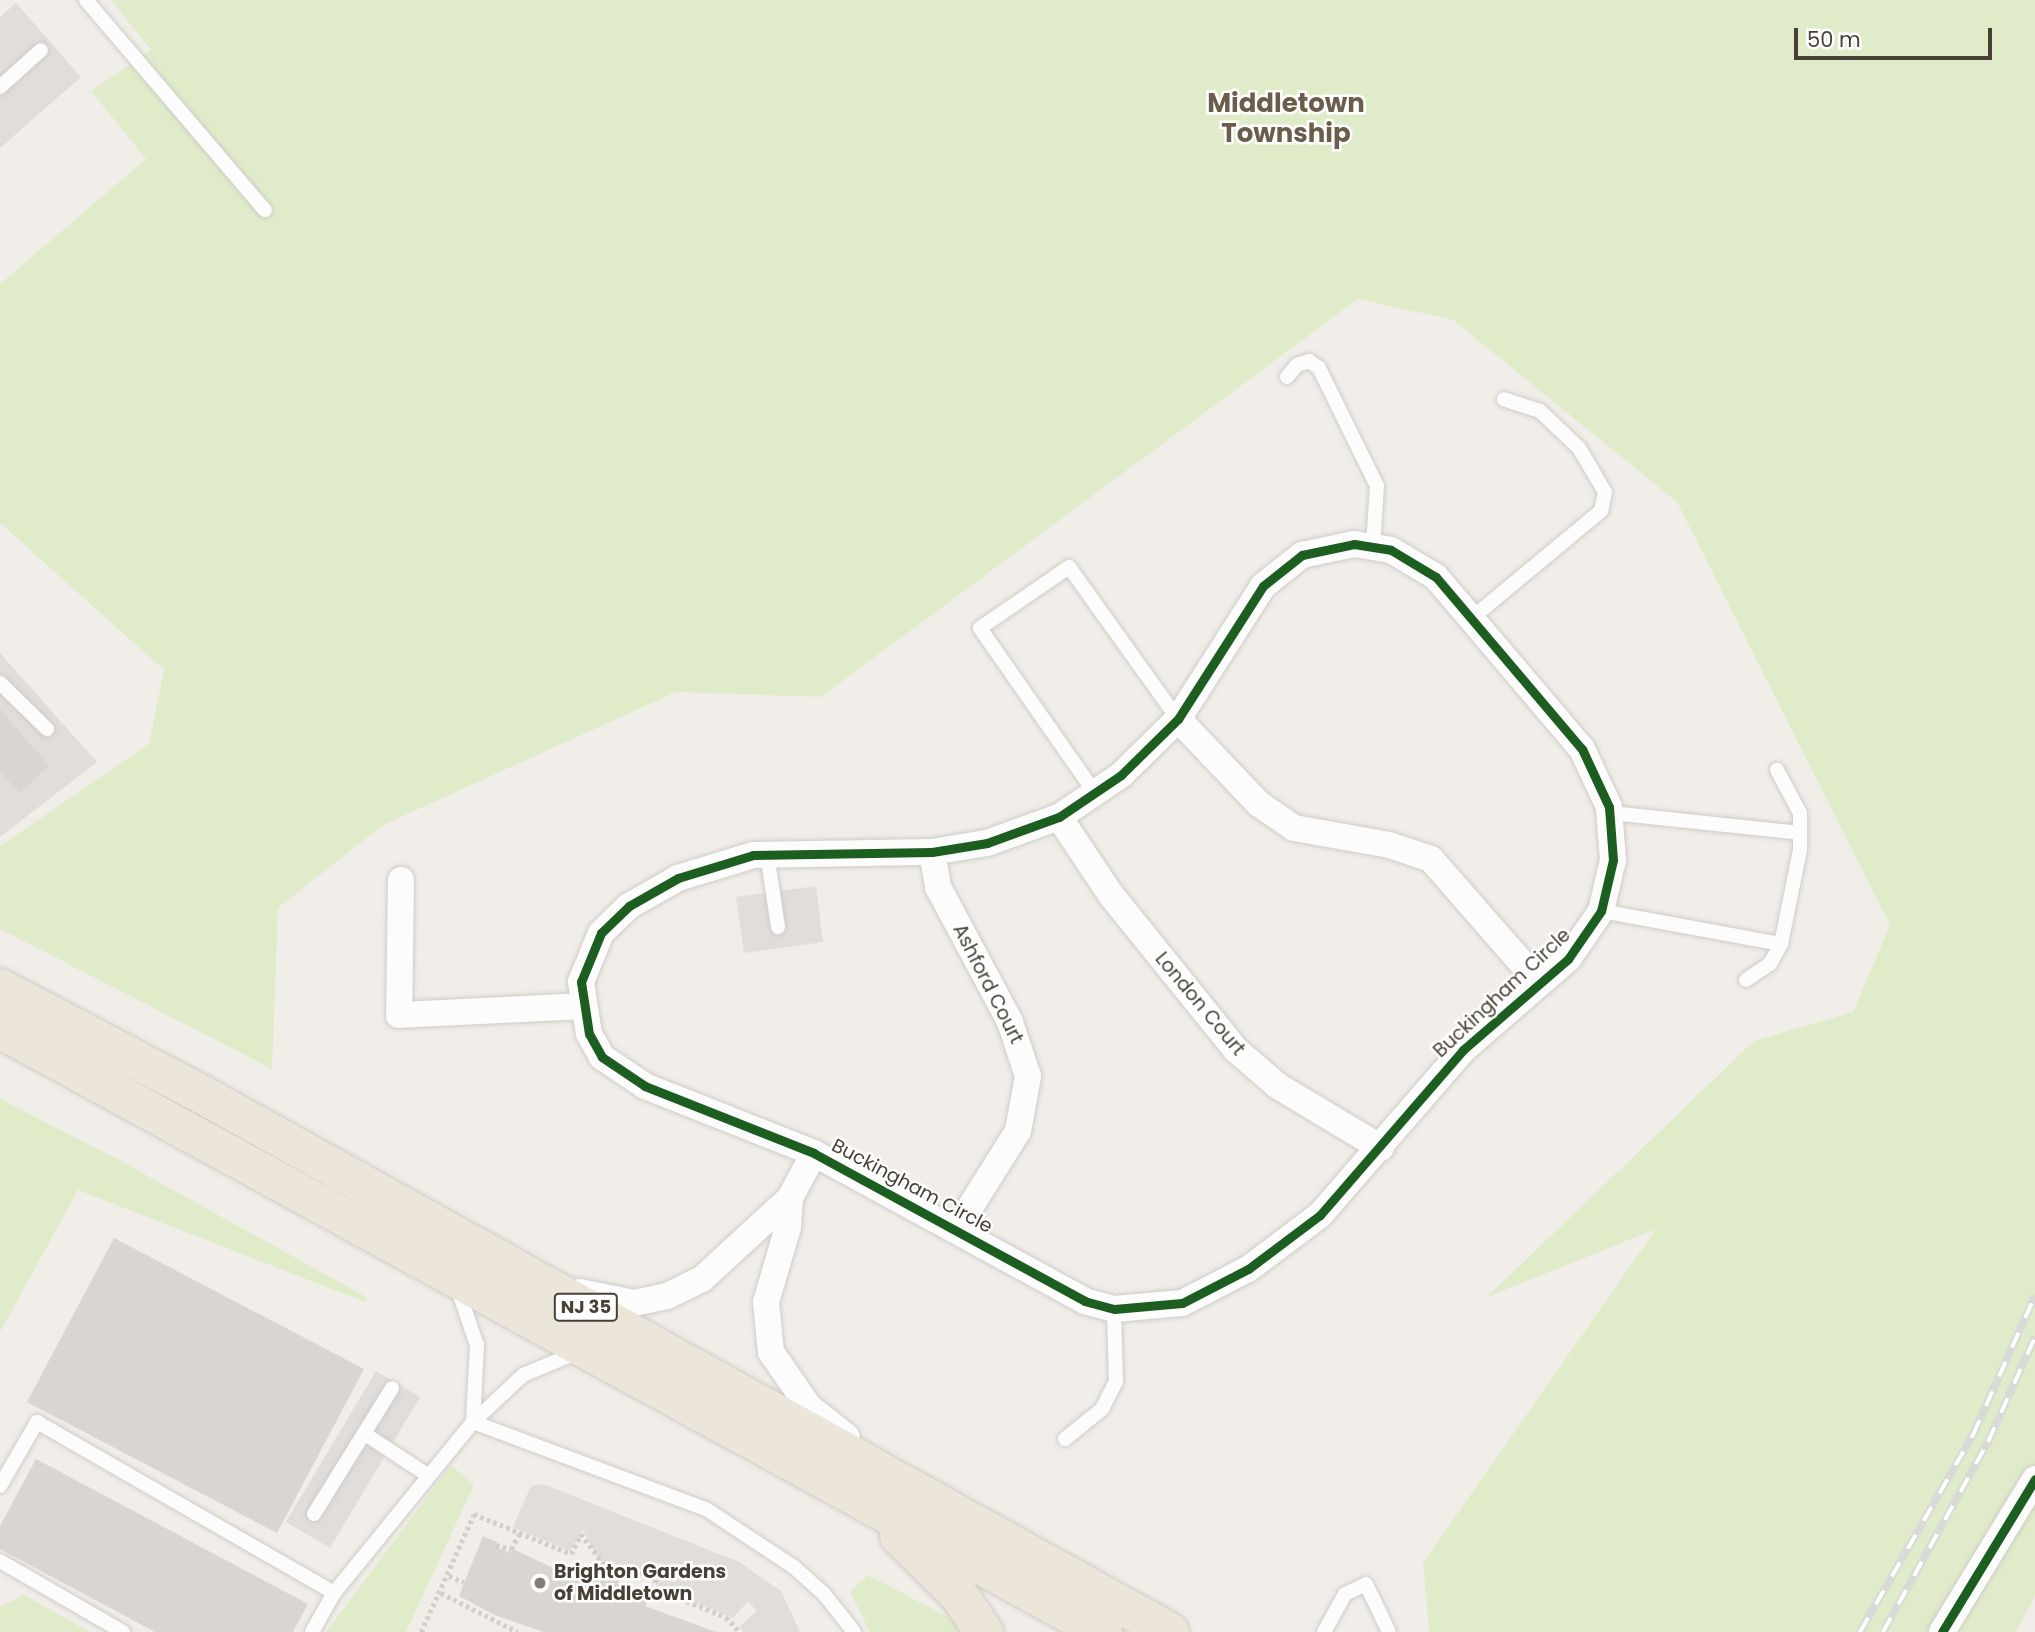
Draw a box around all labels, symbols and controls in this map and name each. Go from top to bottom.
scale bar [1797,14,1995,58]
text: 50 m [1807,25,1861,54]
district label: Middletown Township [1207,88,1365,150]
street label: Ashford Court [948,920,1028,1048]
street label: Buckingham Circle [1429,924,1575,1062]
street label: London Court [1150,948,1250,1060]
street label: Buckingham Circle [828,1134,996,1238]
road number: NJ 35 [553,1292,619,1322]
place label: Brighton Gardens of Middletown [554,1561,726,1605]
marker: Brighton Gardens of Middletown [532,1575,548,1591]

